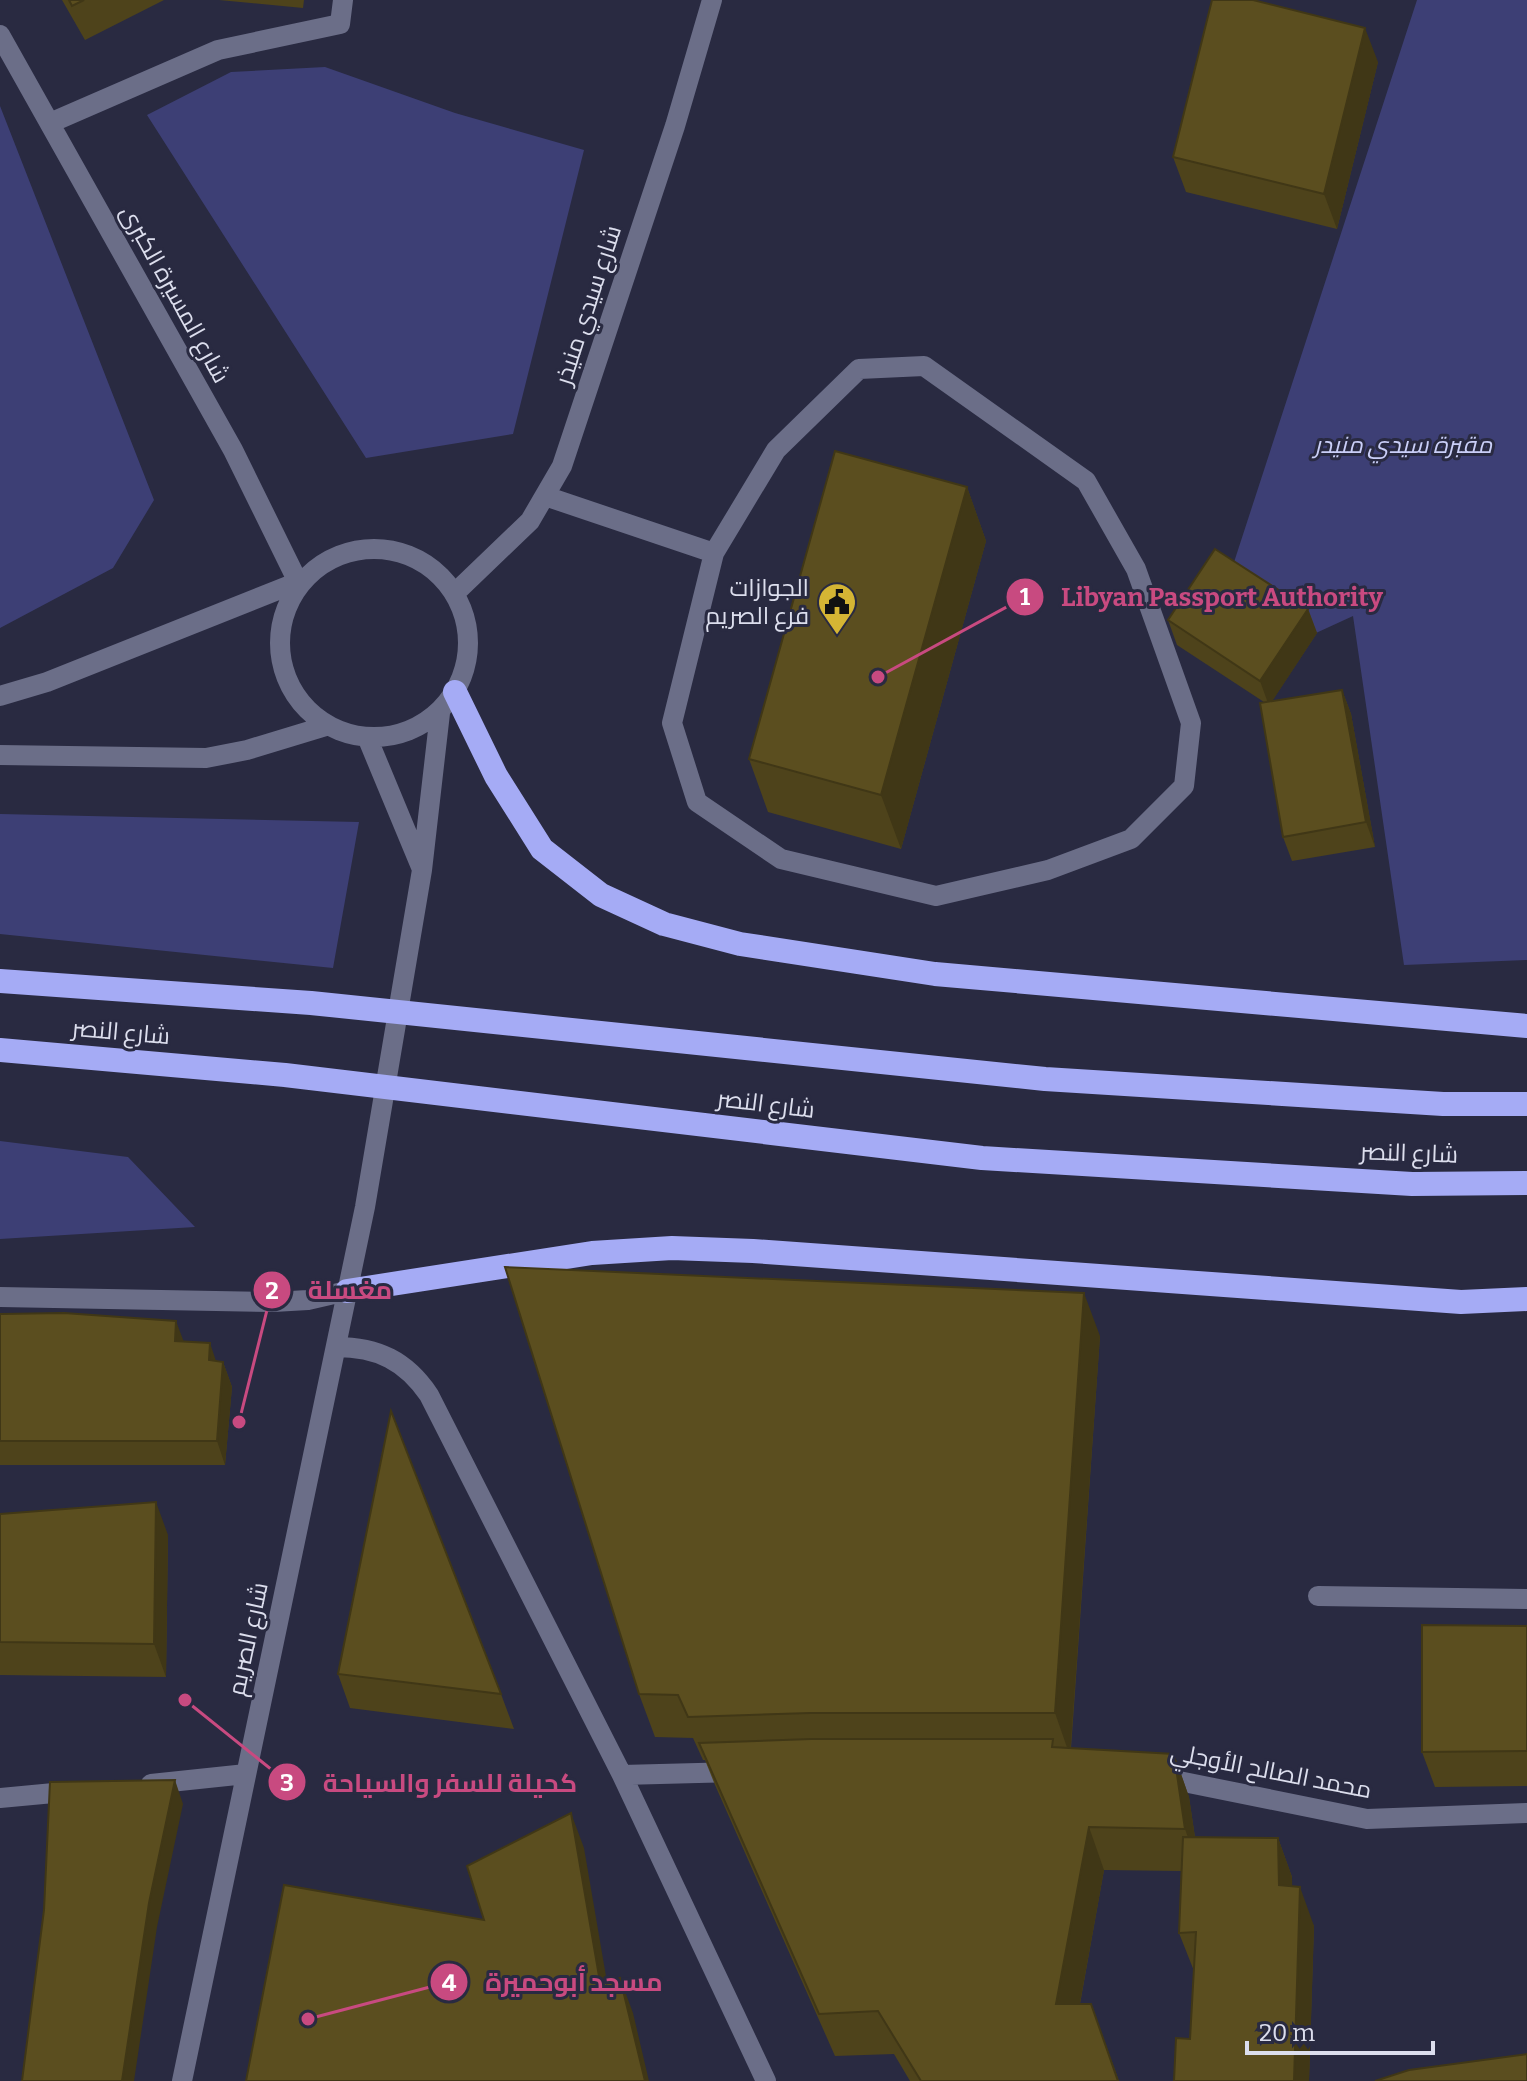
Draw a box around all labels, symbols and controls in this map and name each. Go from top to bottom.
street label: شارع المسيرة الكبرى [113,200,235,389]
street label: شارع سيدي منيذر [548,222,631,391]
park label: مقبرة سيدي منيدر [1311,431,1493,464]
callout: Libyan Passport Authority [1005,572,1399,622]
place label: الجوازات فرع الصريم [705,574,809,632]
public building icon: الجوازات فرع الصريم [816,581,858,636]
text: Libyan Passport Authority [1061,582,1383,613]
text: 1 [1020,583,1031,611]
street label: شارع النصر [69,1014,171,1052]
street label: شارع النصر [713,1084,816,1126]
street label: شارع النصر [1357,1137,1459,1171]
callout: مغسلة [252,1265,409,1315]
text: مغسلة [308,1275,392,1306]
text: 2 [265,1277,279,1305]
street label: شارع الصريم [222,1580,276,1699]
street label: محمد الصالح الأوجلي [1167,1738,1374,1809]
callout: كحيلة للسفر والسياحة [267,1757,593,1807]
text: كحيلة للسفر والسياحة [323,1768,577,1799]
text: 3 [280,1769,294,1797]
callout: مسجد أبوحميرة [429,1957,679,2007]
text: مسجد أبوحميرة [485,1965,663,1998]
text: 4 [442,1969,457,1997]
scale bar [1247,2005,1433,2055]
text: 20 m [1259,2019,1315,2047]

